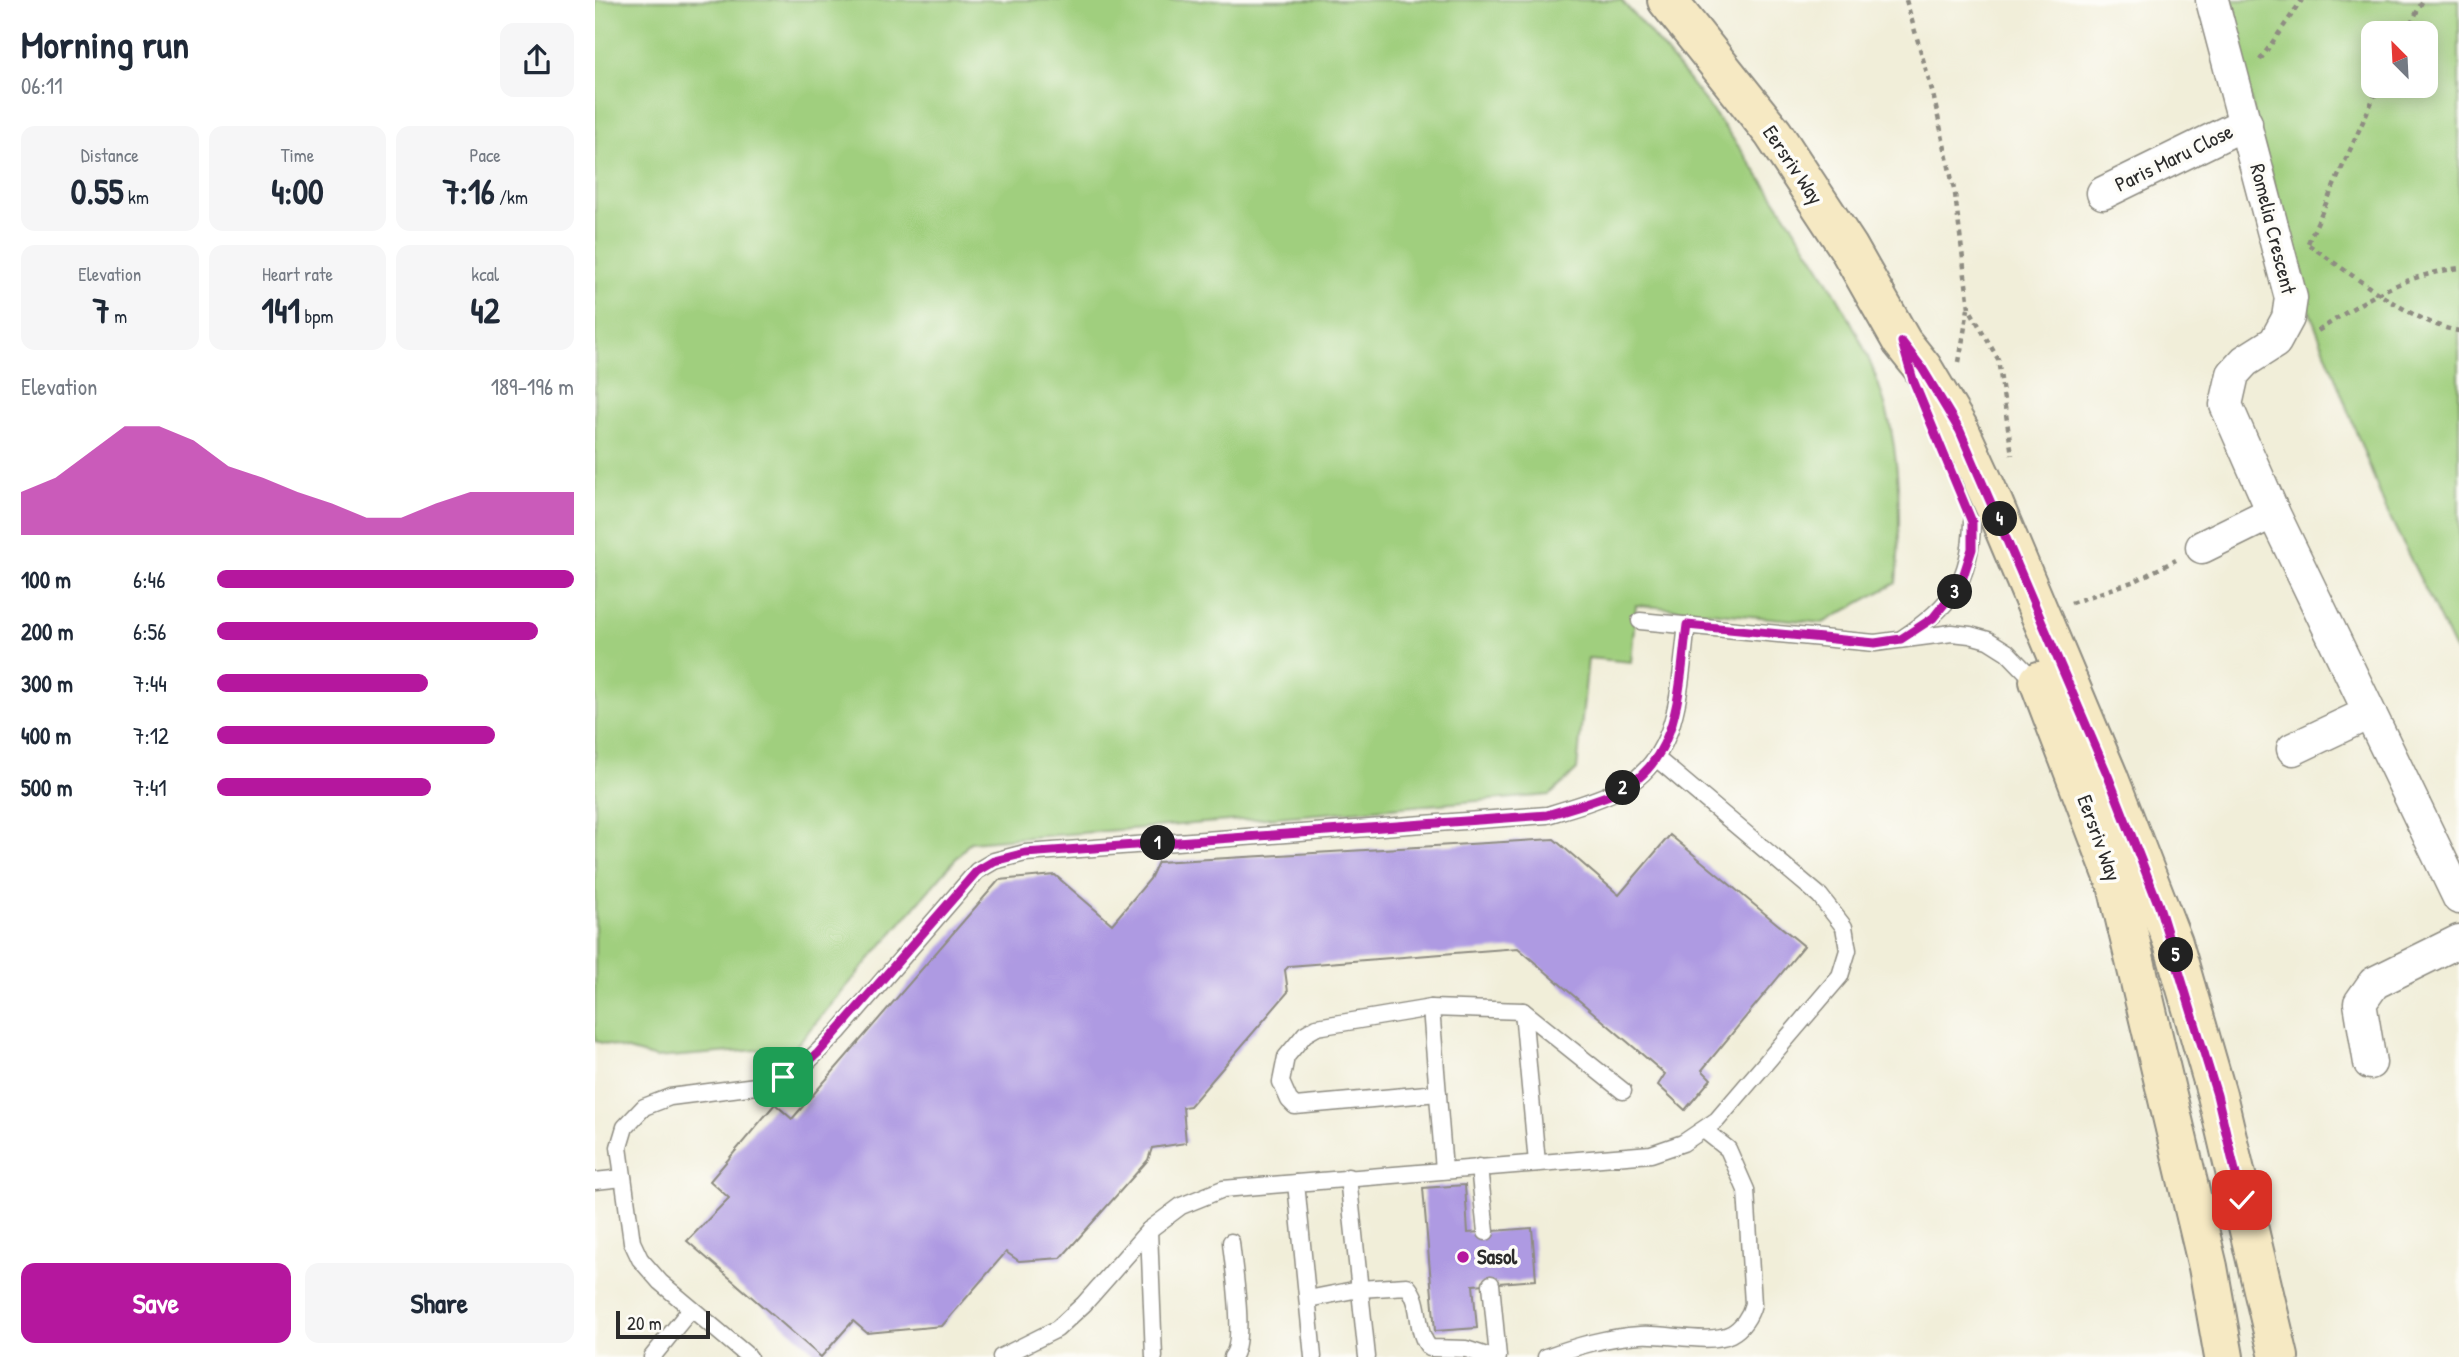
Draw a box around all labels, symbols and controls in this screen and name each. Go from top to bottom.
text: Morning run [21,18,189,70]
north arrow [2361,21,2438,98]
map controls [2361,21,2438,98]
button: share [500,23,574,97]
text: 06:11 [21,70,63,101]
street label: Paris Maru Close [2110,116,2238,199]
street label: Eersriv Way [1756,119,1831,210]
text: Distance [81,142,139,168]
text: Time [281,142,314,168]
text: Pace [469,142,501,168]
street label: Romelia Crescent [2243,161,2304,298]
text: 0.55 [71,168,124,215]
text: 4:00 [271,168,324,215]
text: 7:16 [442,168,495,215]
text: km [124,184,149,210]
text: /km [495,184,528,210]
text: Elevation [78,261,141,287]
text: Heart rate [262,261,333,287]
text: kcal [471,261,499,287]
text: 7 [93,287,110,334]
text: 141 [262,287,300,334]
text: 42 [470,287,500,334]
text: m [110,303,127,329]
text: bpm [300,303,333,329]
text: Elevation [21,371,97,402]
text: 189–196 m [491,371,574,402]
pin: 4 [1983,502,2017,536]
text: 4 [1996,505,2003,531]
text: 100 m [21,564,71,595]
text: 6:46 [133,564,165,595]
pin: 3 [1937,574,1973,610]
text: 3 [1950,578,1959,604]
text: 200 m [21,616,73,647]
text: 6:56 [133,616,166,647]
text: 300 m [21,668,73,699]
text: 7:44 [133,668,167,699]
text: 400 m [21,720,71,751]
text: 7:12 [133,720,169,751]
pin: 2 [1605,770,1641,806]
text: 500 m [21,772,72,803]
text: 7:41 [133,772,167,803]
text: 2 [1618,774,1627,800]
street label: Eersriv Way [2070,791,2129,885]
pin: 1 [1141,826,1175,860]
text: 1 [1154,829,1161,855]
pin: 5 [2159,937,2193,972]
text: 5 [2171,941,2180,967]
pin [753,1047,813,1107]
icon: arrive [764,1058,802,1096]
pin [2212,1170,2272,1230]
icon: check [2223,1181,2261,1219]
place label: Sasol [1477,1242,1517,1271]
marker: Sasol [1455,1249,1471,1265]
button: Save [21,1263,291,1343]
button: Share [305,1263,574,1343]
scale bar [616,1308,711,1340]
text: 20 m [627,1310,662,1336]

